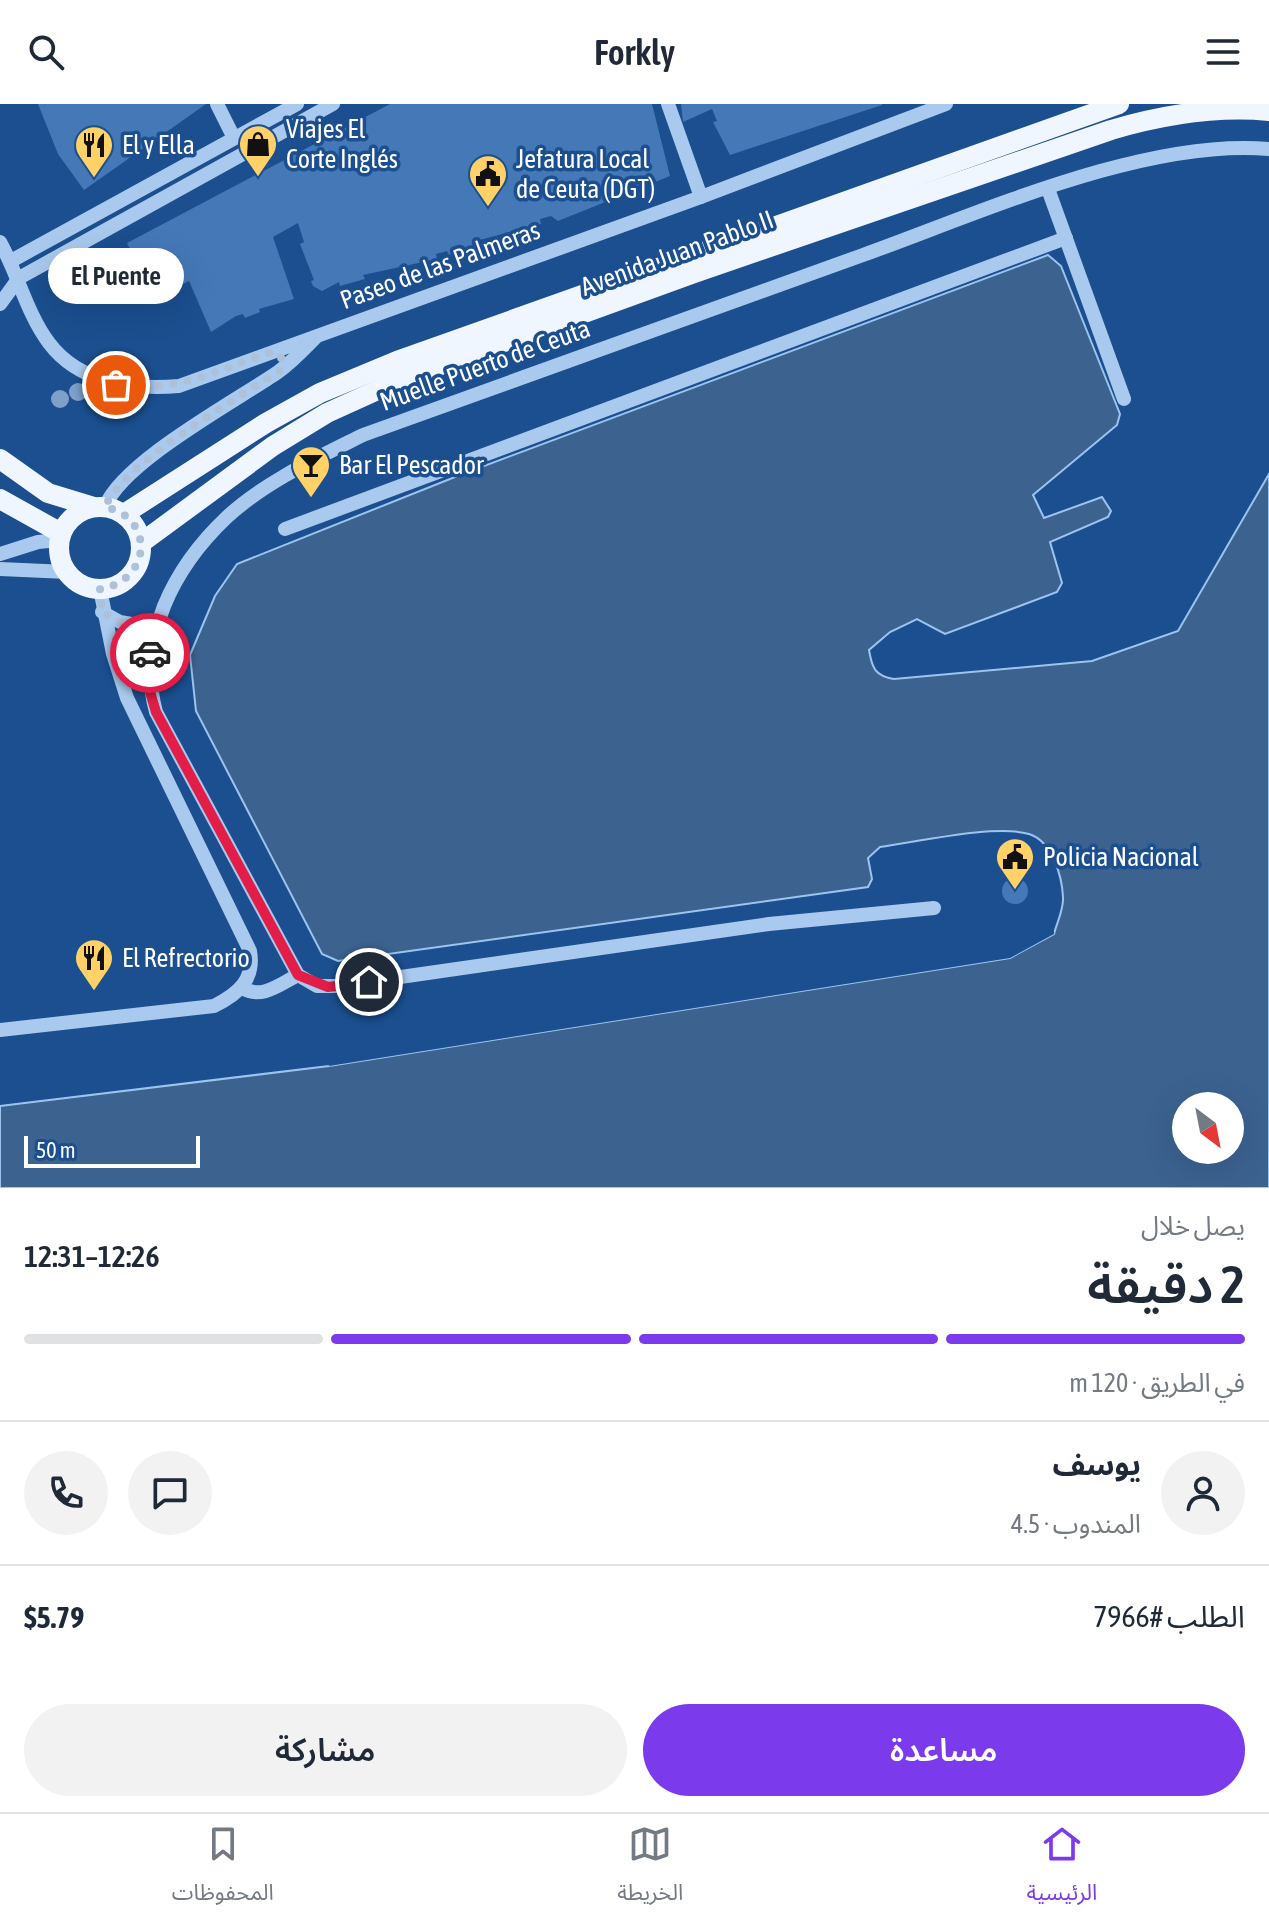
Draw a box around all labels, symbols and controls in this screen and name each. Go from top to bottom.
icon: search [24,30,68,74]
icon: menu [1201,30,1245,74]
text: Forkly [594,31,675,73]
place label: Viajes El Corte Inglés [286,114,398,174]
shop icon: Viajes El Corte Inglés [237,123,279,178]
restaurant icon: El y Ella [73,124,115,179]
place label: El y Ella [122,130,195,160]
place label: Jefatura Local de Ceuta (DGT) [516,144,655,204]
public building icon: Jefatura Local de Ceuta (DGT) [467,153,509,208]
street label: Avenida Juan Pablo II [576,204,778,302]
street label: Paseo de las Palmeras [336,215,544,315]
callout: El Puente [48,249,184,305]
text: El Puente [71,261,161,291]
street label: Muelle Puerto de Ceuta [376,313,594,417]
pin [82,351,150,419]
icon: bag [94,363,138,407]
bar icon: Bar El Pescador [290,444,332,499]
place label: Bar El Pescador [339,450,484,480]
courier [110,613,190,693]
icon: car [128,631,172,675]
public building icon: Policia Nacional [994,836,1036,891]
place label: Policia Nacional [1043,842,1199,872]
restaurant icon: El Refrectorio [73,937,115,992]
place label: El Refrectorio [122,943,250,973]
pin [335,948,403,1016]
icon: home [347,960,391,1004]
north arrow [1172,1092,1244,1164]
map controls [1172,1092,1244,1164]
scale bar [24,1132,200,1168]
text: 50 m [36,1137,76,1163]
text: يصل خلال [1141,1211,1245,1241]
text: 12:26–12:31 [24,1239,160,1273]
text: 2 دقيقة [1087,1254,1245,1314]
text: في الطريق · 120 m [1069,1368,1245,1398]
text: يوسف [1053,1447,1141,1481]
button: phone [24,1451,108,1535]
button: chat [128,1451,212,1535]
button: person [1161,1451,1245,1535]
text: المندوب · 4.5 [1011,1509,1141,1539]
text: الطلب #7966 [1093,1599,1245,1633]
text: $5.79 [24,1600,84,1634]
button: مشاركة [24,1704,627,1796]
button: مساعدة [643,1704,1245,1796]
tab: المحفوظات [172,1822,274,1916]
tab: الخريطة [617,1822,683,1916]
tab: الرئيسية [1027,1822,1097,1916]

